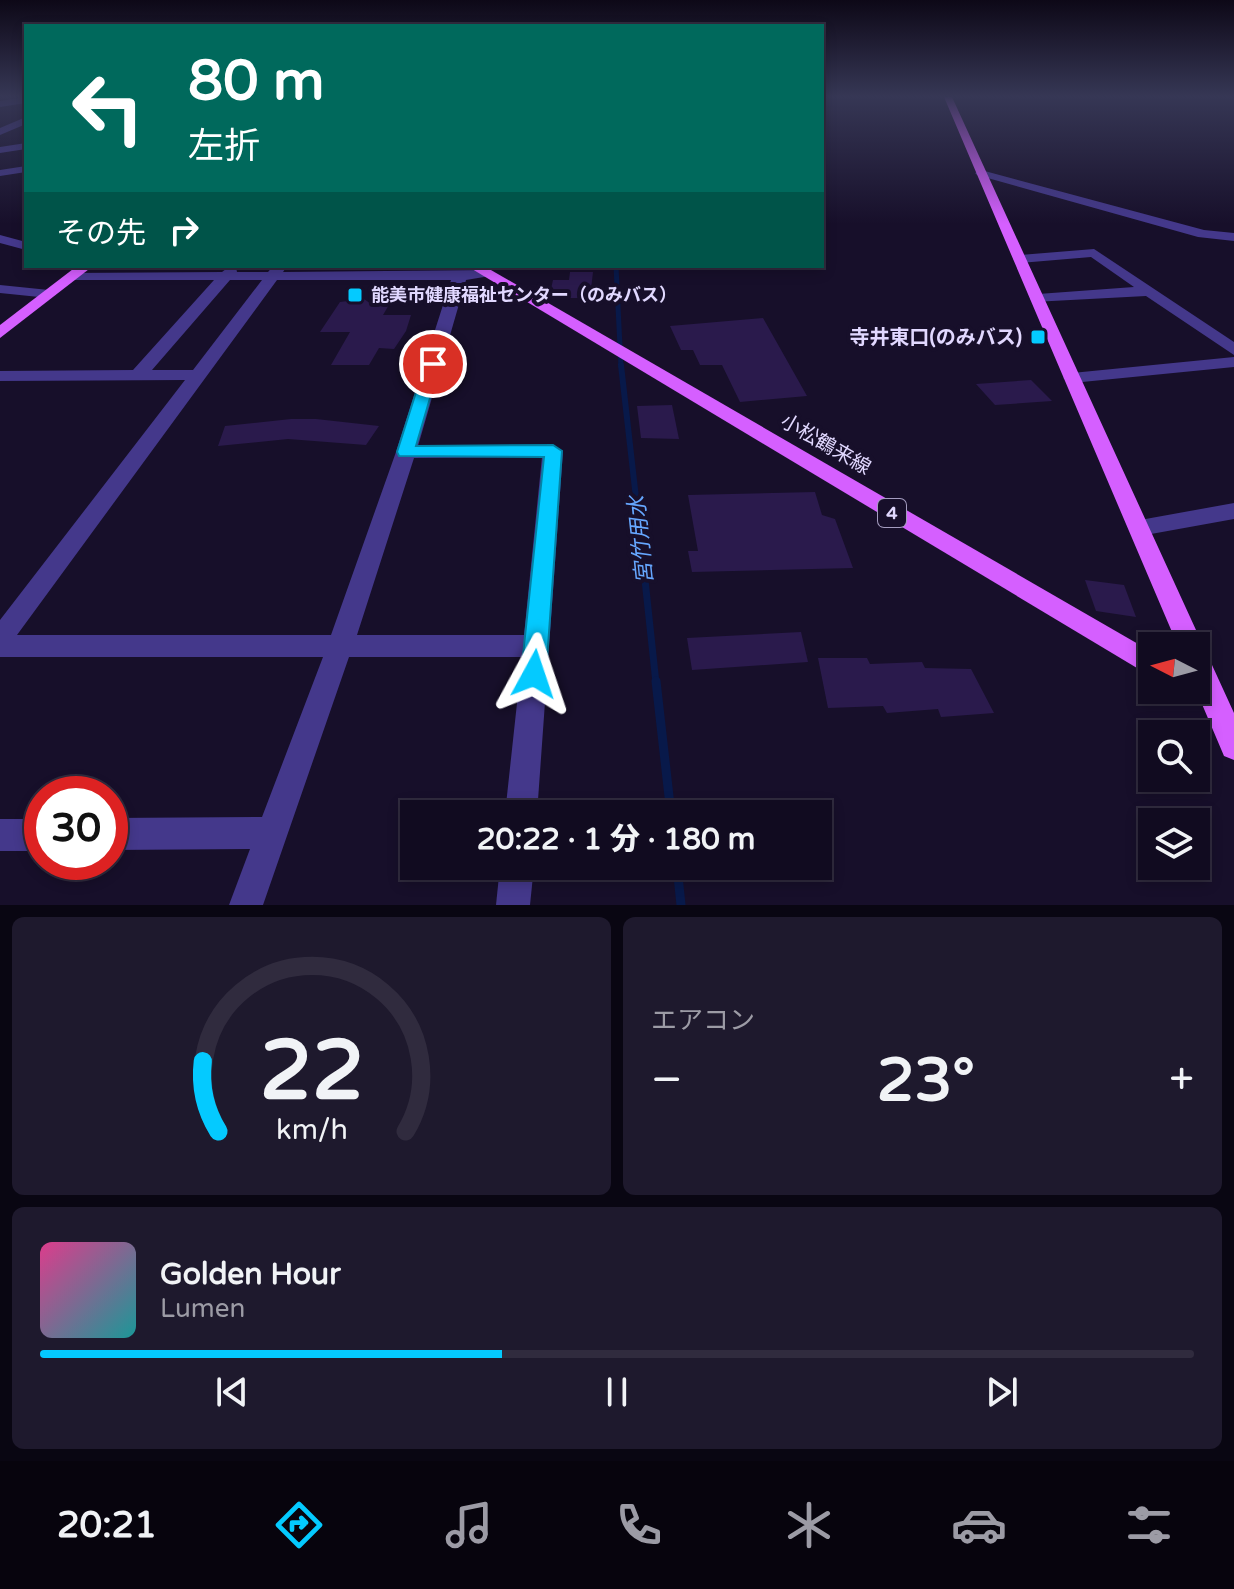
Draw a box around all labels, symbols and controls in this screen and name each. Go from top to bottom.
text: 80 m [188,48,324,115]
icon: left [56,56,160,160]
text: 左折 [188,125,260,168]
icon: right [162,208,206,252]
text: その先 [56,215,146,252]
place label: 能美市健康福祉センター（のみバス） [371,284,677,306]
marker: 能美市健康福祉センター（のみバス） [346,286,364,304]
place label: 寺井東口(のみバス) [850,326,1022,350]
marker: 寺井東口(のみバス) [1029,328,1047,346]
pin [399,330,467,398]
icon: arrive [411,342,455,386]
street label: 小松鶴来線 [776,409,875,480]
water label: 宮竹用水 [623,493,659,585]
road number: 4 [878,499,906,527]
position arrow [492,632,576,716]
north arrow [1138,632,1210,704]
map controls [1138,632,1210,880]
button: search [1138,720,1210,792]
speed limit sign: 30 [24,776,128,880]
button: layers [1138,808,1210,880]
text: 20:22 · 1 分 · 180 m [477,821,755,858]
text: エアコン [651,1005,755,1036]
text: 22 [259,1022,364,1122]
text: 23° [877,1045,975,1117]
text: − [651,1054,682,1107]
text: + [1169,1054,1194,1107]
text: km/h [276,1113,347,1147]
text: Golden Hour [160,1256,341,1293]
text: Lumen [160,1293,245,1324]
icon: previous [210,1370,254,1414]
icon: pause [595,1370,639,1414]
icon: next [980,1370,1024,1414]
icon: directions [271,1497,327,1553]
icon: music [441,1497,497,1553]
icon: phone [611,1497,667,1553]
icon: climate [781,1497,837,1553]
icon: car [951,1497,1007,1553]
icon: filters [1121,1497,1177,1553]
text: 20:21 [57,1504,157,1547]

